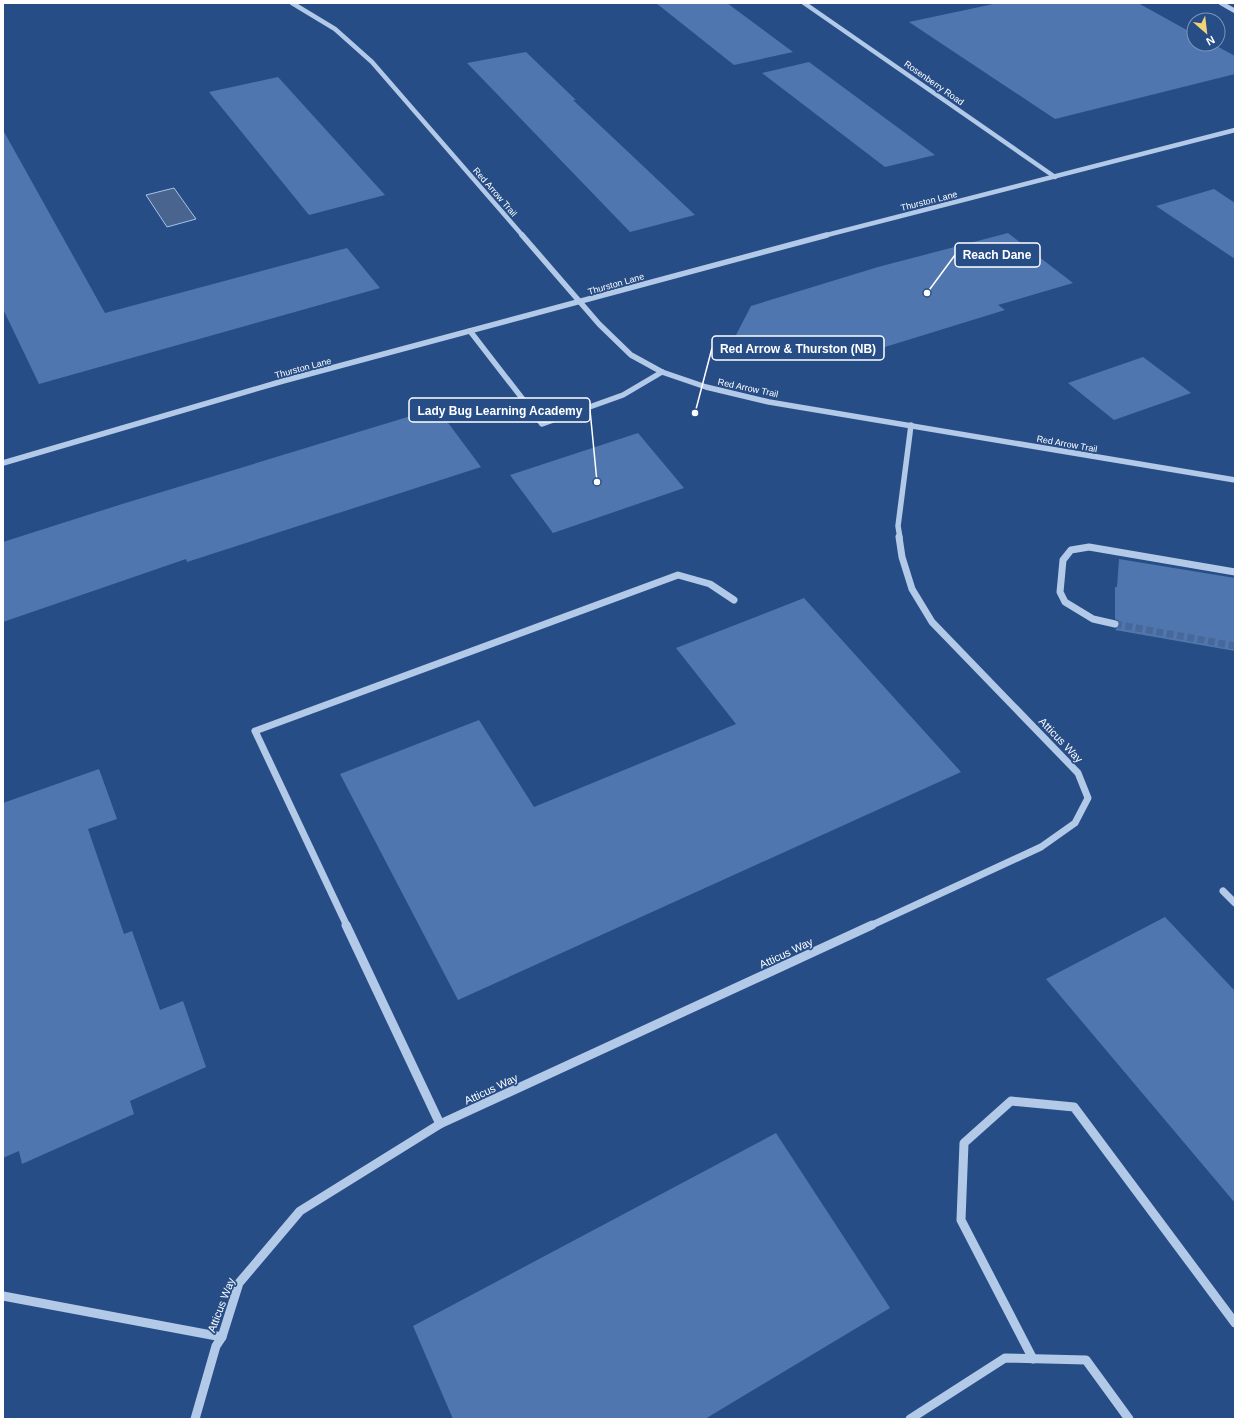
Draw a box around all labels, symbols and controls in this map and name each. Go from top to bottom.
north arrow [1186,12,1226,52]
text: N [1204,34,1217,48]
street label: Rosenberry Road [902,59,966,107]
street label: Red Arrow Trail [471,166,519,218]
street label: Thurston Lane [900,189,958,213]
callout: Reach Dane [955,243,1040,267]
text: Reach Dane [963,248,1032,262]
street label: Thurston Lane [587,271,645,297]
callout: Red Arrow & Thurston (NB) [712,336,884,360]
text: Red Arrow & Thurston (NB) [720,342,876,356]
street label: Thurston Lane [274,356,332,380]
street label: Red Arrow Trail [717,377,779,399]
callout: Lady Bug Learning Academy [409,398,590,422]
text: Lady Bug Learning Academy [418,404,583,418]
street label: Red Arrow Trail [1036,434,1098,454]
street label: Atticus Way [1037,715,1086,765]
street label: Atticus Way [757,935,815,971]
street label: Atticus Way [462,1071,520,1107]
street label: Atticus Way [205,1275,237,1334]

